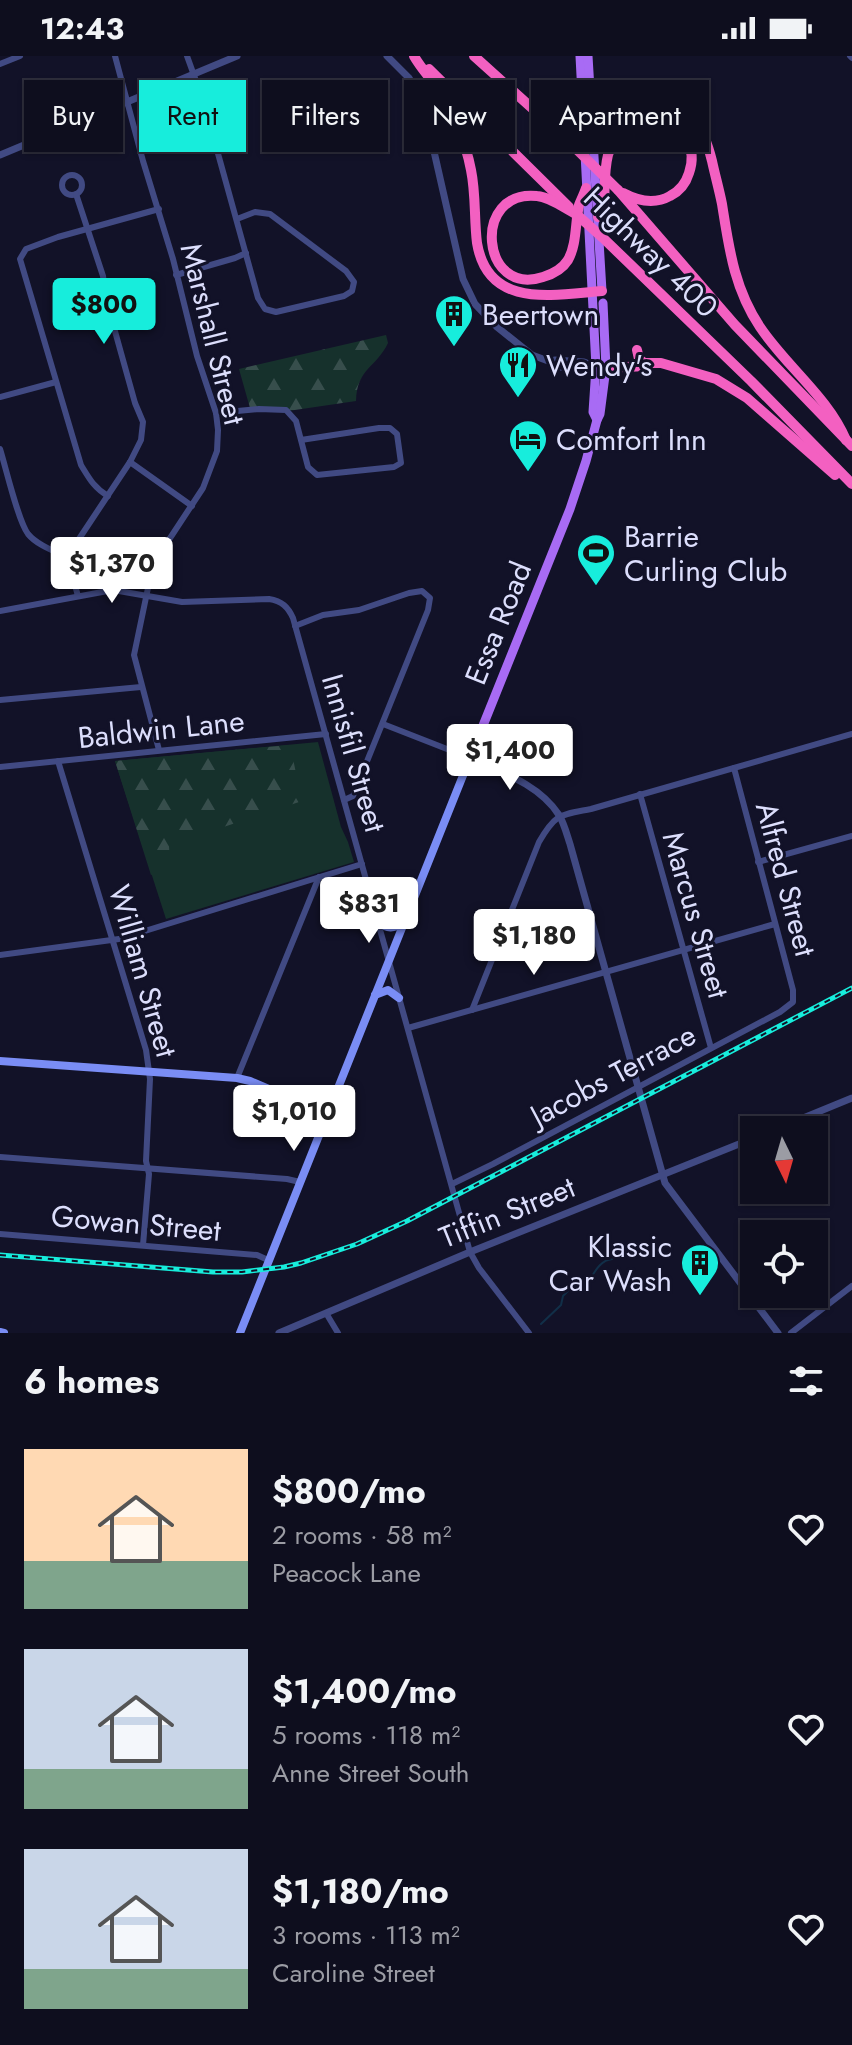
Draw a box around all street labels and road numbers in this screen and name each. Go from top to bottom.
street label: Highway 400 [574,177,728,327]
street label: Marshall Street [170,239,257,430]
street label: Essa Road [454,555,542,691]
street label: Innisfil Street [311,669,397,838]
street label: Baldwin Lane [76,699,246,759]
street label: Alfred Street [745,797,827,962]
street label: Marcus Street [652,827,740,1004]
street label: William Street [98,880,188,1063]
street label: Jacobs Terrace [519,1013,703,1139]
street label: Tiffin Street [433,1165,582,1259]
street label: Gowan Street [49,1194,224,1252]

